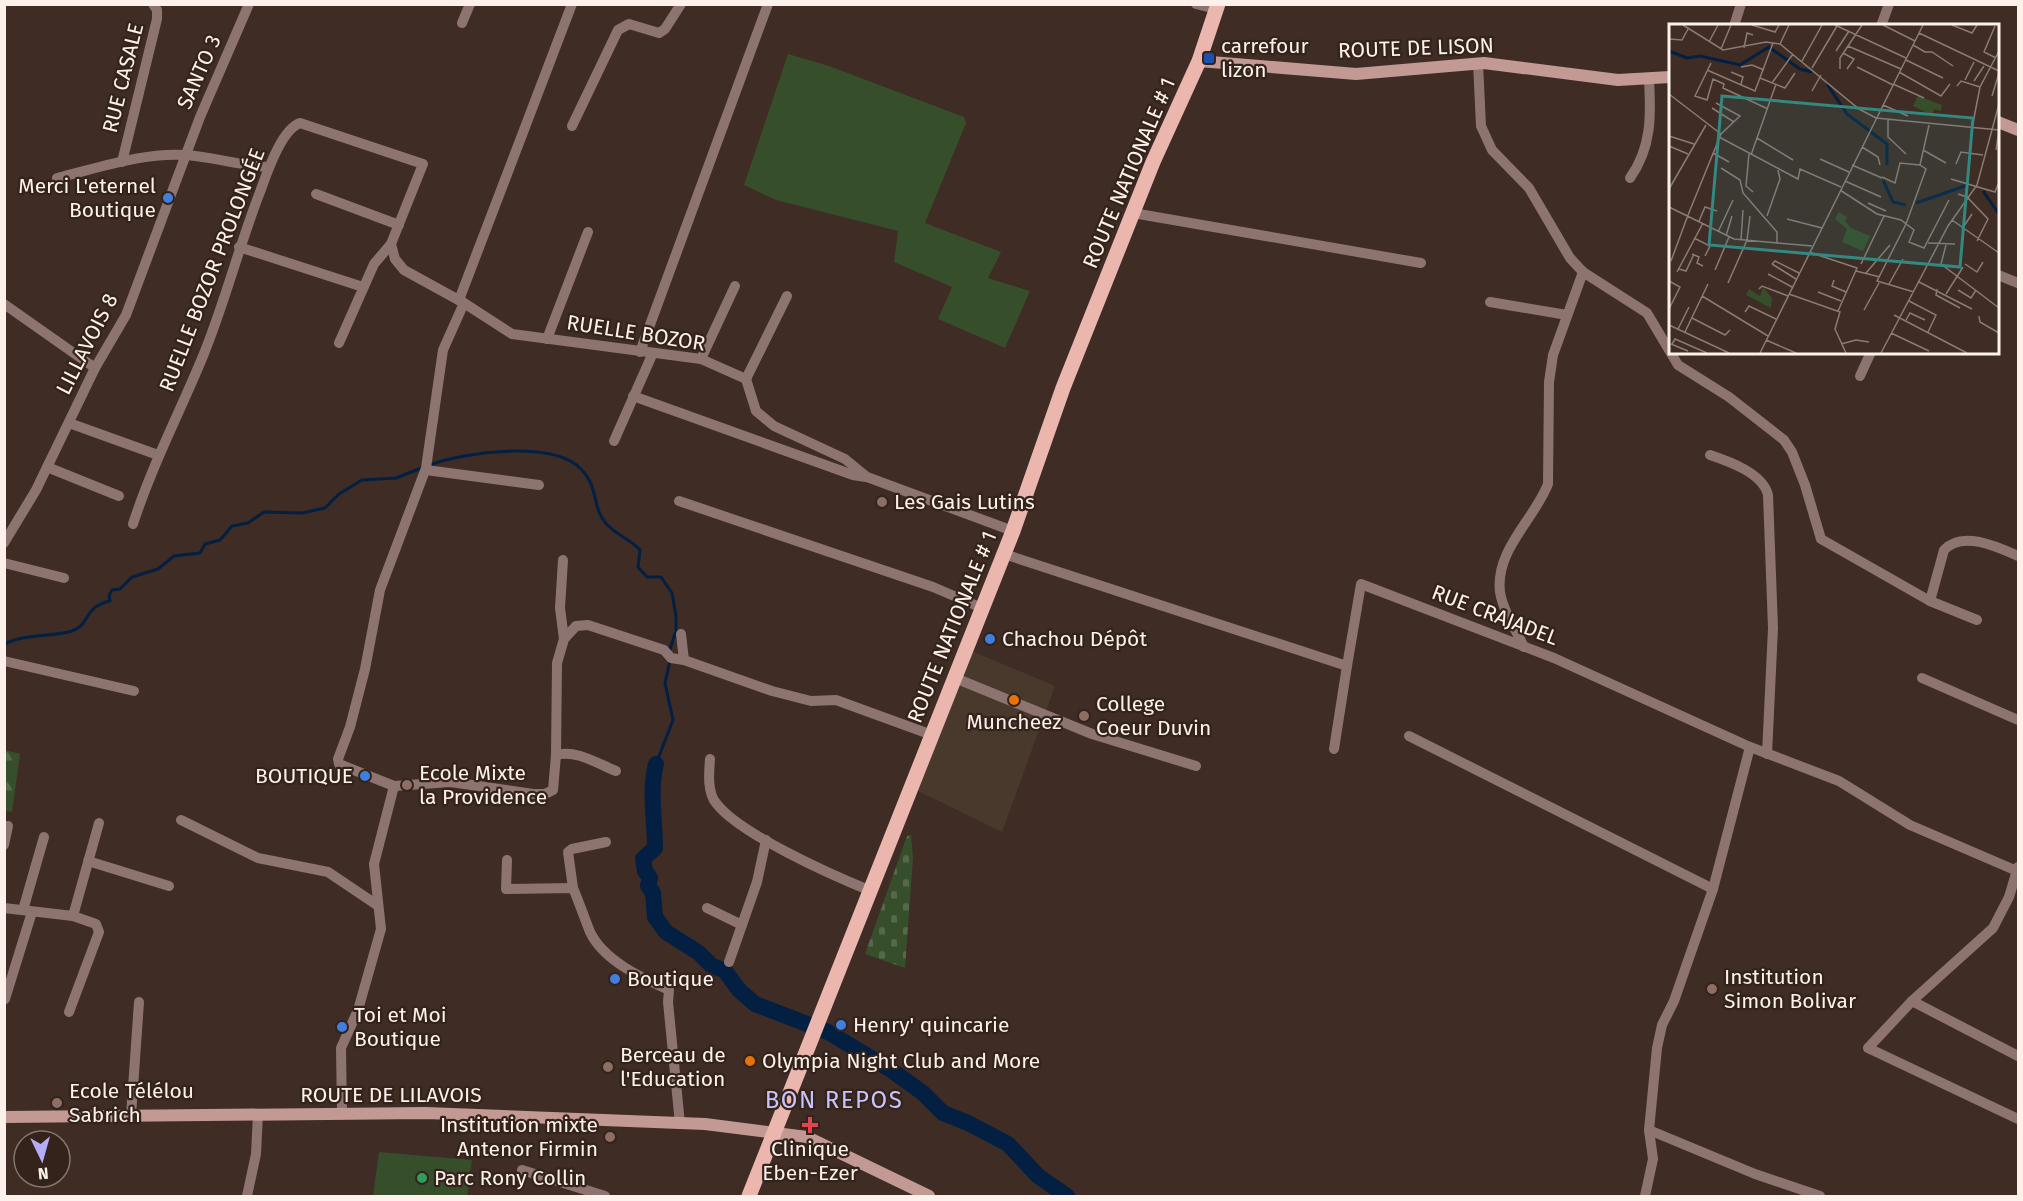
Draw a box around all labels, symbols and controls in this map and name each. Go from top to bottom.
street label: RUE CASALE [97,20,149,136]
inset map [1669,24,1999,354]
street label: SANTO 3 [171,31,227,113]
street label: ROUTE DE LISON [1338,32,1494,64]
place label: carrefour lizon [1221,33,1309,83]
marker: carrefour lizon [1202,51,1216,65]
street label: ROUTE NATIONALE # 1 [1077,74,1181,272]
street label: RUELLE BOZOR PROLONGÉE [153,145,271,395]
place label: Merci L'eternel Boutique [18,173,156,223]
marker: Merci L'eternel Boutique [161,191,175,205]
street label: LILLAVOIS 8 [50,289,124,399]
street label: RUELLE BOZOR [565,309,707,357]
place label: Les Gais Lutins [894,489,1035,515]
marker: Les Gais Lutins [875,495,889,509]
street label: ROUTE NATIONALE # 1 [902,527,1002,727]
street label: RUE CRAJADEL [1428,579,1562,651]
place label: Chachou Dépôt [1002,626,1147,652]
marker: Chachou Dépôt [983,632,997,646]
place label: College Coeur Duvin [1096,691,1211,741]
marker: Muncheez [1007,693,1021,707]
place label: Muncheez [966,709,1062,735]
marker: College Coeur Duvin [1077,709,1091,723]
place label: Ecole Mixte la Providence [419,760,547,810]
place label: BOUTIQUE [255,763,353,789]
marker: BOUTIQUE [358,769,372,783]
marker: Ecole Mixte la Providence [400,778,414,792]
place label: Institution Simon Bolivar [1724,964,1856,1014]
place label: Boutique [627,966,714,992]
marker: Boutique [608,972,622,986]
marker: Institution Simon Bolivar [1705,982,1719,996]
place label: Toi et Moi Boutique [354,1002,447,1052]
place label: Henry' quincarie [853,1012,1009,1038]
marker: Henry' quincarie [834,1018,848,1032]
marker: Toi et Moi Boutique [335,1020,349,1034]
place label: Berceau de l'Education [620,1042,726,1092]
place label: Olympia Night Club and More [762,1048,1040,1074]
marker: Olympia Night Club and More [743,1054,757,1068]
marker: Berceau de l'Education [601,1060,615,1074]
place label: Ecole Télélou Sabrich [69,1078,194,1128]
street label: ROUTE DE LILAVOIS [300,1082,482,1108]
district label: BON REPOS [765,1086,903,1114]
marker: Ecole Télélou Sabrich [50,1096,64,1110]
place label: Institution mixte Antenor Firmin [440,1112,598,1162]
marker: Clinique Eben-Ezer [801,1116,819,1134]
north arrow [12,1129,72,1189]
marker: Institution mixte Antenor Firmin [603,1130,617,1144]
place label: Clinique Eben-Ezer [762,1136,858,1186]
text: N [37,1164,49,1183]
place label: Parc Rony Collin [434,1165,586,1191]
marker: Parc Rony Collin [415,1171,429,1185]

